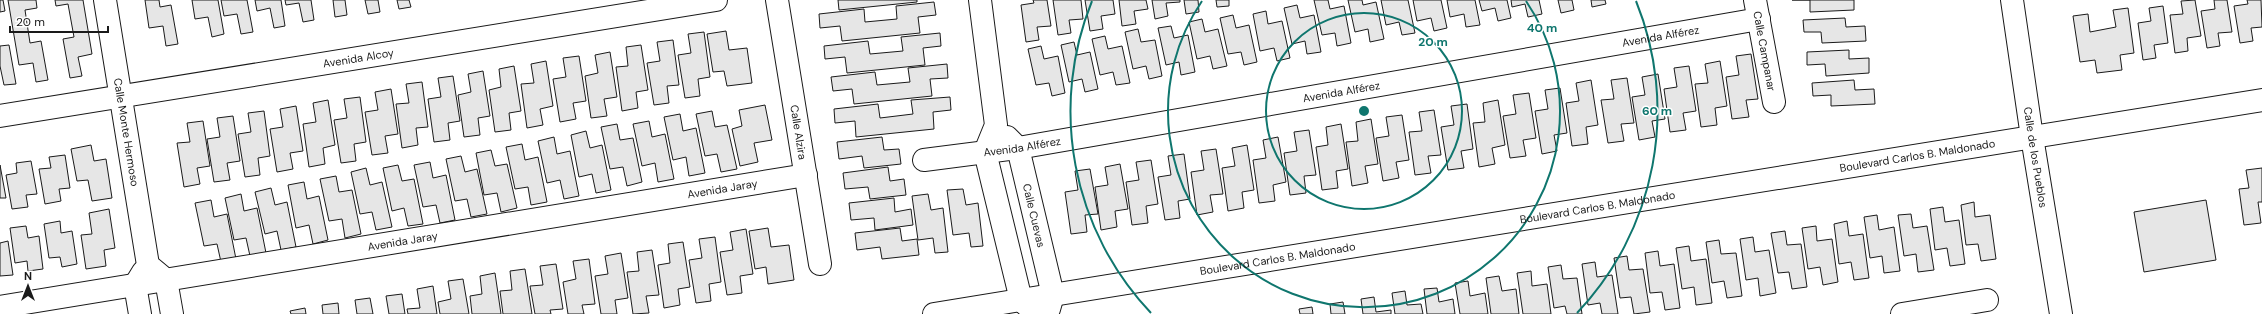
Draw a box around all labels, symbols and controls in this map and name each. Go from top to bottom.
scale bar [10,8,108,34]
street label: Calle Campanar [1750,10,1779,92]
text: 20 m [16,14,45,30]
text: 40 m [1527,20,1557,36]
street label: Avenida Alférez [1621,23,1700,50]
text: 20 m [1418,34,1448,50]
street label: Avenida Alcoy [322,45,395,71]
street label: Calle Monte Hermoso [111,77,142,188]
street label: Avenida Alférez [1302,78,1381,105]
text: 60 m [1642,103,1672,119]
street label: Calle Alzira [787,104,810,161]
centre of rings [1357,104,1371,118]
street label: Calle de los Pueblos [2021,106,2050,209]
street label: Avenida Alférez [983,134,1062,159]
street label: Boulevard Carlos B. Maldonado [1839,136,1996,175]
street label: Avenida Jaray [686,176,758,201]
street label: Calle Cuevas [1020,182,1048,249]
street label: Boulevard Carlos B. Maldonado [1519,188,1676,227]
street label: Avenida Jaray [367,228,439,254]
street label: Boulevard Carlos B. Maldonado [1199,239,1356,278]
north arrow [8,266,48,306]
text: N [24,269,32,283]

